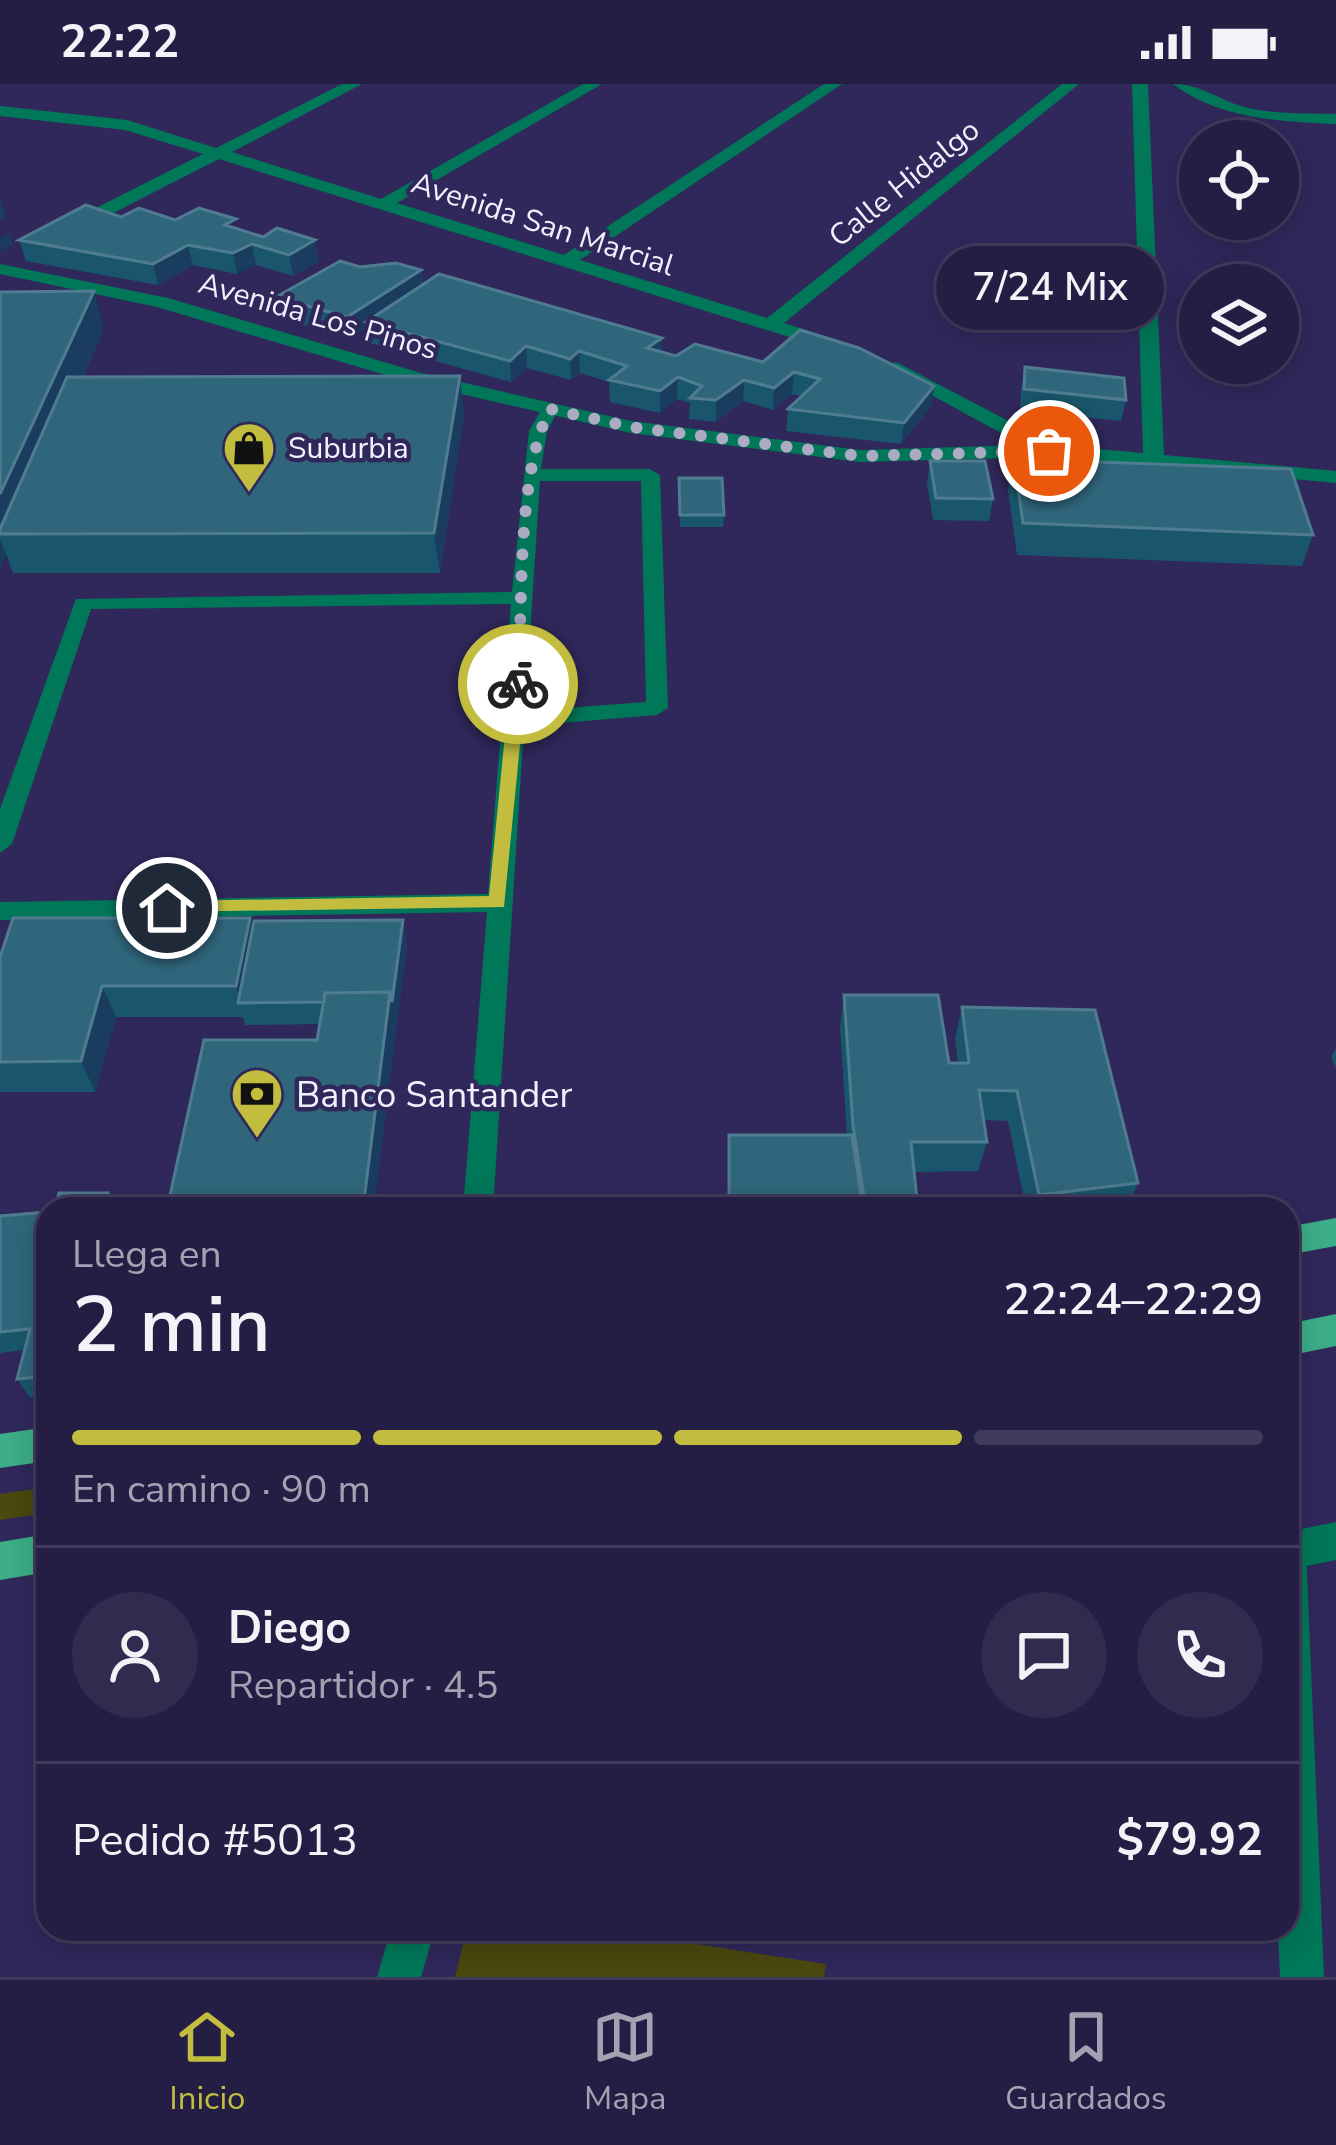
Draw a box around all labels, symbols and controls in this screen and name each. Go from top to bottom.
text: 22:22 [60,12,179,73]
street label: Calle Hidalgo [820,110,988,257]
map controls [1179,120,1299,384]
button: locate [1179,120,1299,240]
street label: Avenida San Marcial [406,163,680,286]
callout: 7/24 Mix [935,247,1163,331]
text: 7/24 Mix [972,261,1128,314]
street label: Avenida Los Pinos [194,263,442,370]
button: layers [1179,264,1299,384]
pin [998,400,1100,502]
icon: bag [1016,418,1082,484]
shop icon: Suburbia [221,420,277,494]
place label: Suburbia [288,428,409,469]
courier [458,624,578,744]
icon: bike [485,651,551,717]
pin [116,857,218,959]
icon: home [134,875,200,941]
bank icon: Banco Santander [229,1066,285,1140]
place label: Banco Santander [296,1071,572,1120]
text: Llega en [72,1228,222,1281]
text: 22:24–22:29 [1003,1269,1263,1330]
text: 2 min [72,1272,271,1379]
text: En camino · 90 m [72,1463,371,1516]
button: person [72,1592,198,1718]
button: chat [981,1592,1107,1718]
button: phone [1137,1592,1263,1718]
text: Diego [228,1598,351,1659]
text: Repartidor · 4.5 [228,1659,499,1712]
text: Pedido #5013 [72,1810,358,1871]
text: $79.92 [1117,1810,1263,1871]
tab: Inicio [169,2004,245,2121]
tab: Mapa [584,2004,666,2121]
tab: Guardados [1005,2004,1167,2121]

